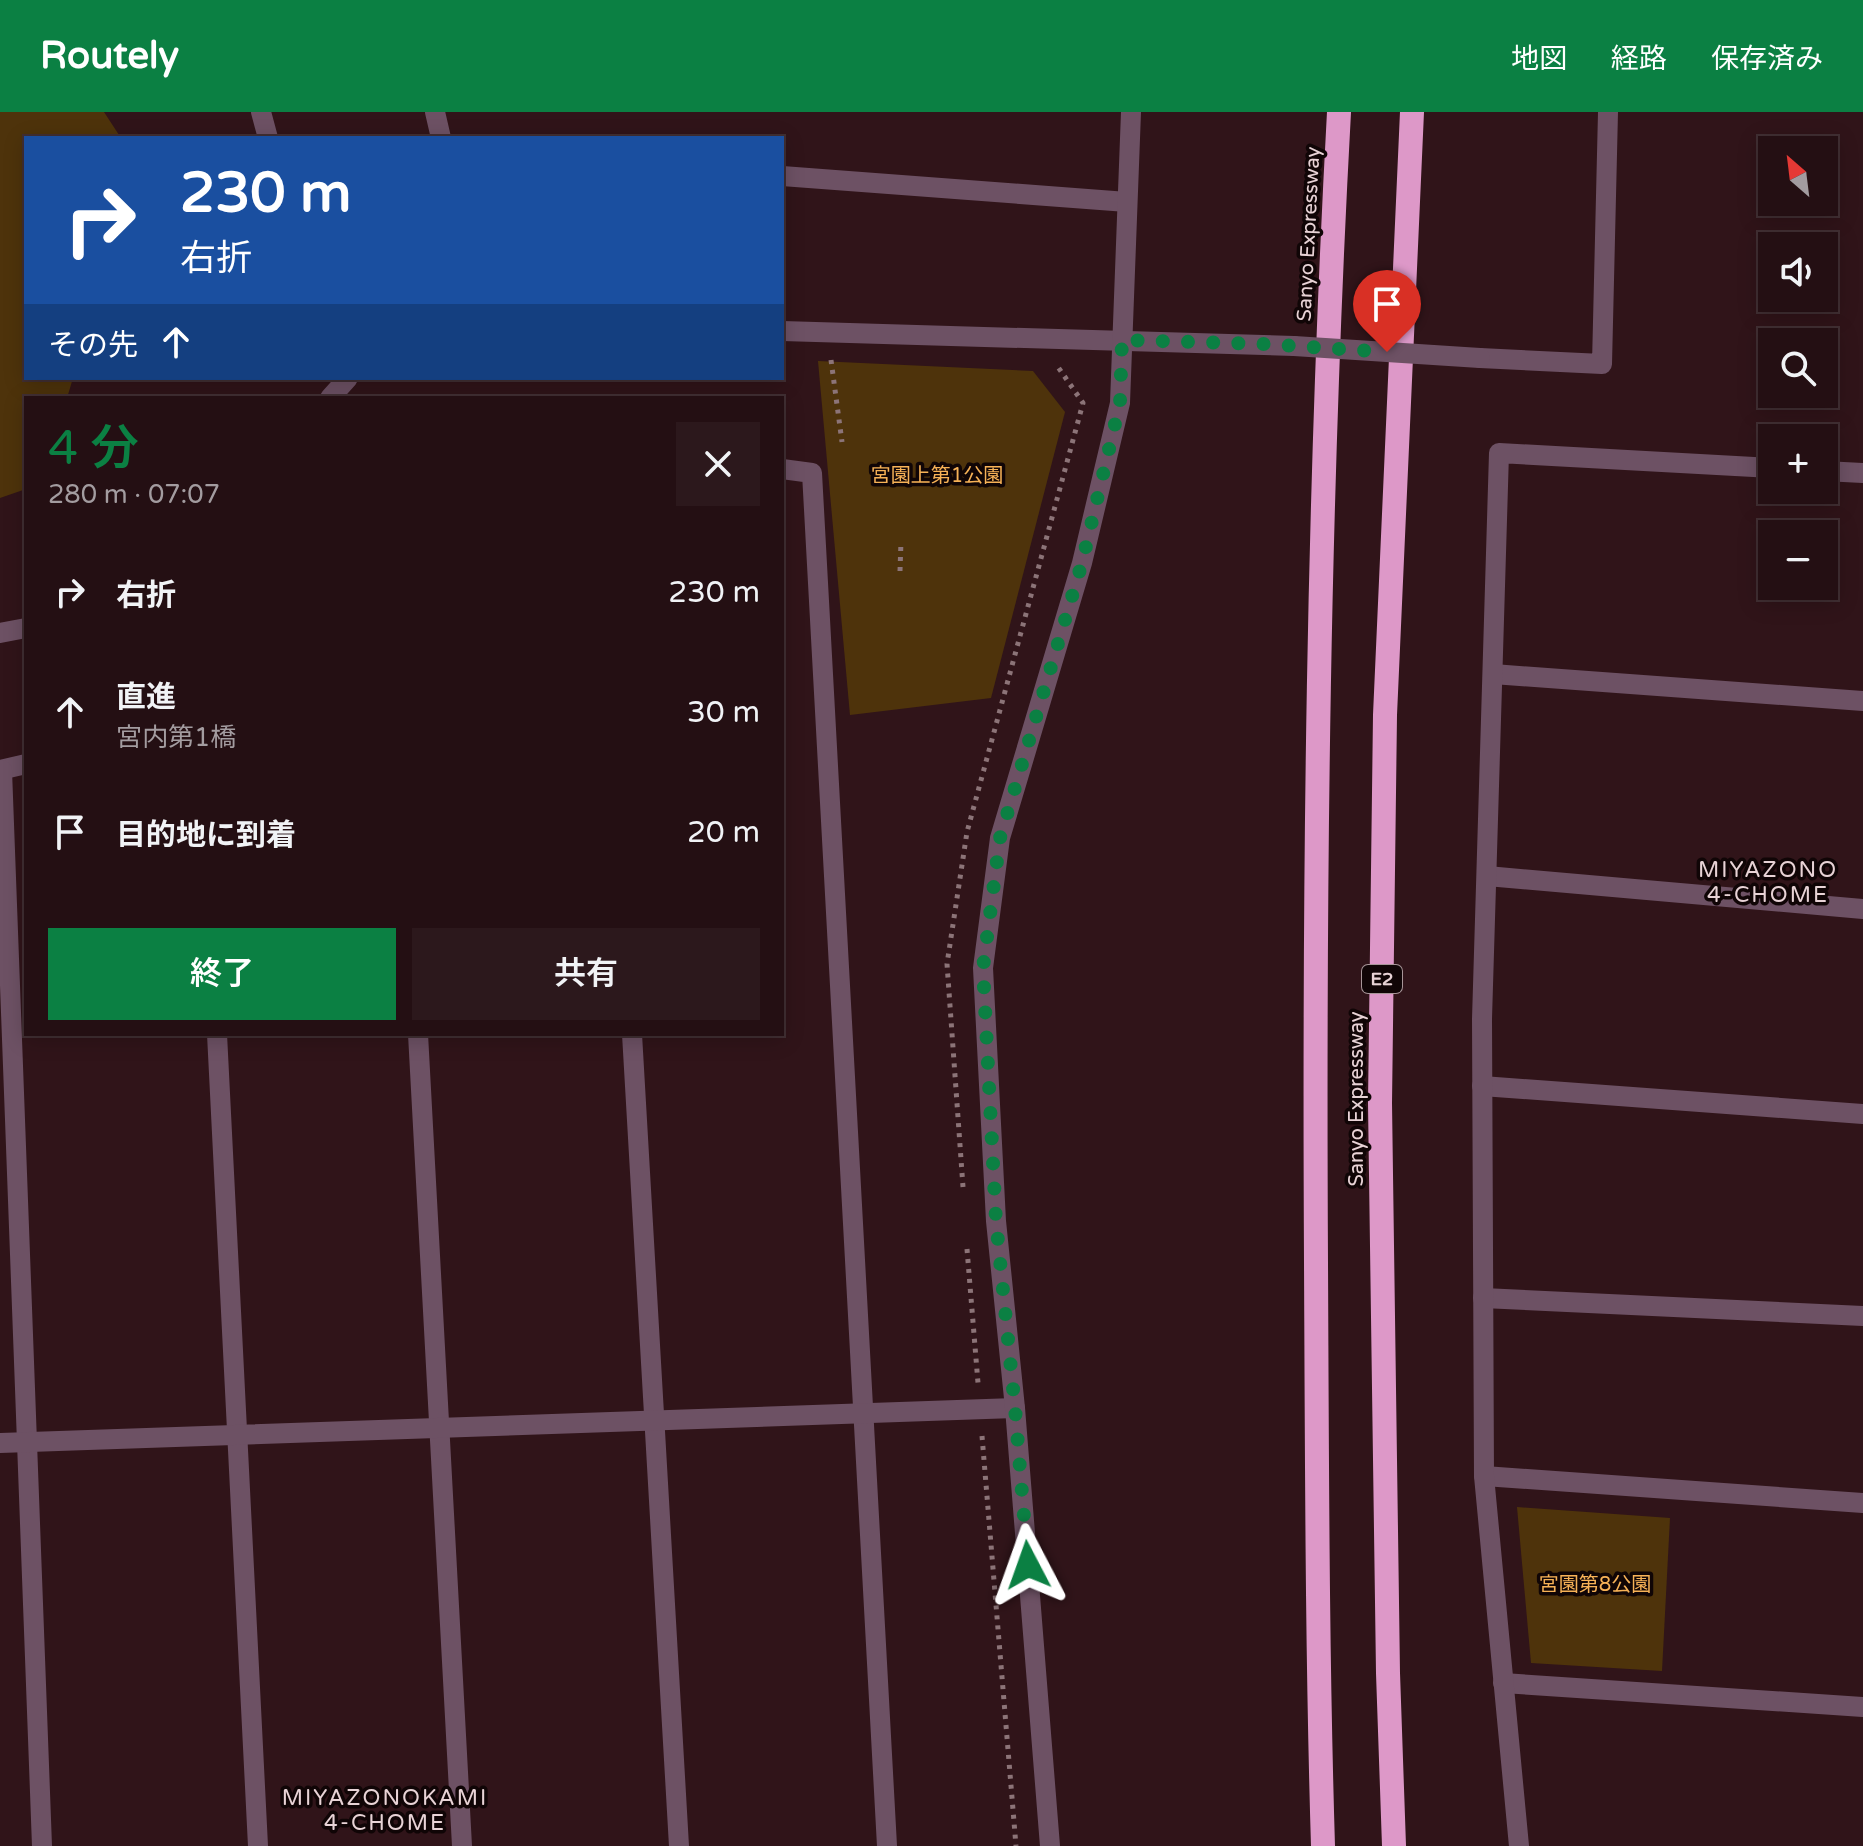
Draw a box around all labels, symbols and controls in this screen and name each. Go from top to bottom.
text: Routely [40,33,179,79]
text: 地図 [1511,42,1567,76]
text: 経路 [1611,42,1667,76]
text: 保存済み [1711,42,1823,76]
north arrow [1758,136,1838,216]
map controls [1758,136,1838,600]
street label: Sanyo Expressway [1292,146,1326,322]
text: 230 m [180,160,351,227]
icon: right [48,168,152,272]
button: sound [1758,232,1838,312]
text: 右折 [180,237,252,280]
pin [1353,270,1421,352]
icon: arrive [1365,282,1409,326]
icon: ahead [154,320,198,364]
text: その先 [48,327,138,364]
button: search [1758,328,1838,408]
text: 4 分 [48,420,139,478]
button: close [676,422,760,506]
button: + [1758,424,1838,504]
park label: 宮園上第1公園 [871,464,1003,488]
text: 280 m · 07:07 [48,479,220,510]
button: − [1758,520,1838,600]
icon: right [48,570,92,614]
text: 230 m [668,574,760,611]
text: 右折 [116,577,176,614]
text: 直進 [116,679,176,716]
icon: ahead [48,690,92,734]
text: 30 m [687,694,760,731]
text: 宮内第1橋 [116,722,236,753]
icon: arrive [48,810,92,854]
text: 20 m [687,814,760,851]
text: 目的地に到着 [116,817,296,854]
district label: MIYAZONO 4-CHOME [1698,857,1838,908]
button: 終了 [48,928,396,1020]
button: 共有 [412,928,760,1020]
road number: E2 [1362,965,1402,993]
street label: Sanyo Expressway [1345,1011,1369,1187]
position arrow [986,1523,1070,1607]
park label: 宮園第8公園 [1539,1573,1651,1597]
district label: MIYAZONOKAMI 4-CHOME [282,1785,488,1836]

